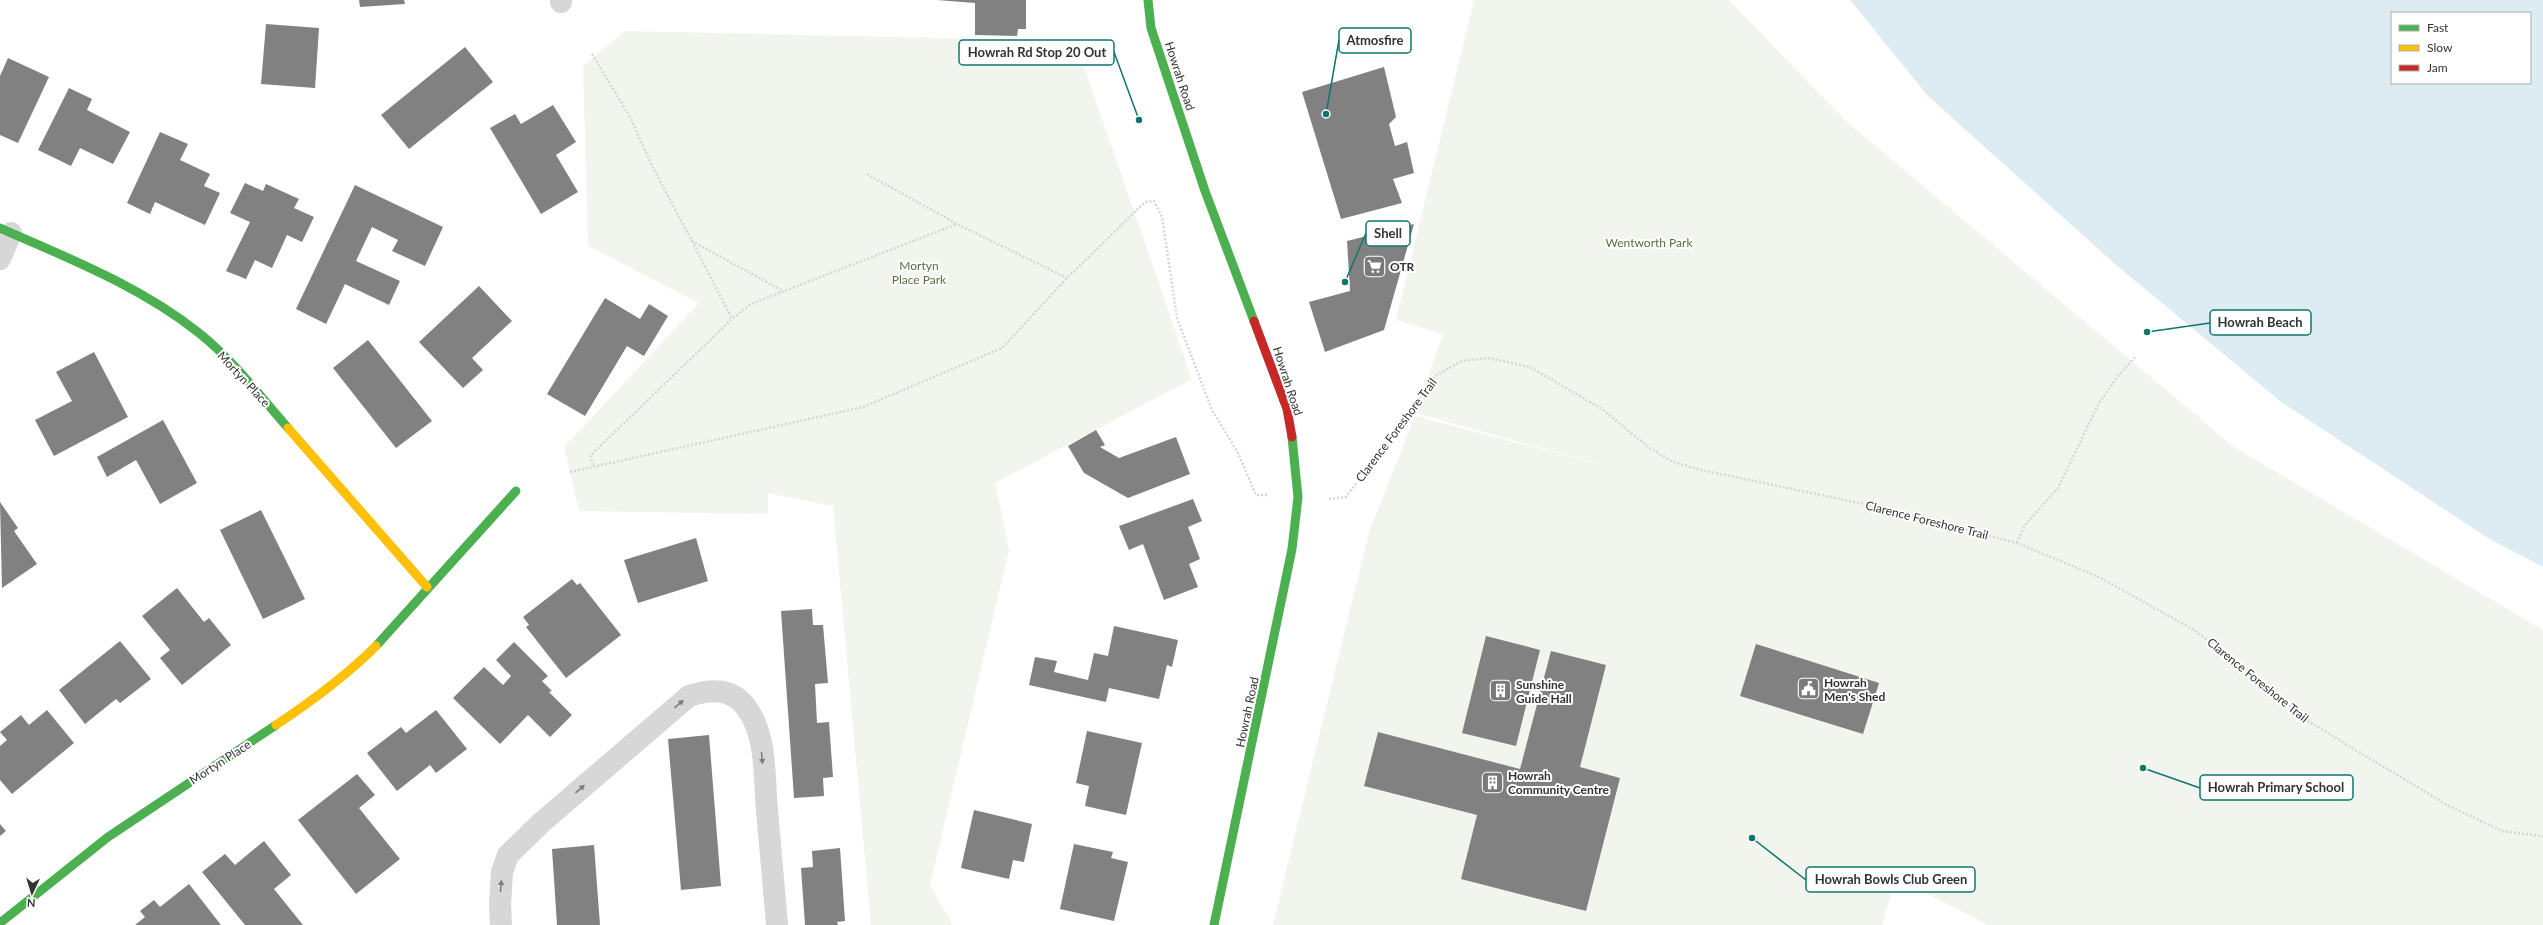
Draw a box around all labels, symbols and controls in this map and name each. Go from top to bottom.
legend [2391,12,2531,84]
text: Fast [2427,20,2449,35]
callout: Atmosfire [1339,28,1411,53]
text: Atmosfire [1346,32,1404,48]
callout: Howrah Rd Stop 20 Out [959,40,1114,65]
street label: Howrah Road [1162,40,1198,112]
text: Slow [2427,40,2453,55]
text: Howrah Rd Stop 20 Out [968,44,1106,60]
text: Jam [2427,60,2448,75]
callout: Shell [1366,221,1410,246]
text: Shell [1374,225,1402,241]
park label: Wentworth Park [1605,235,1693,250]
supermarket icon: OTR [1362,253,1388,279]
park label: Mortyn Place Park [892,258,947,287]
place label: OTR [1390,259,1415,274]
callout: Howrah Beach [2210,310,2311,335]
text: Howrah Beach [2217,314,2303,330]
street label: Howrah Road [1270,345,1306,417]
street label: Mortyn Place [215,348,273,410]
street label: Clarence Foreshore Trail [1352,375,1440,485]
street label: Clarence Foreshore Trail [1864,497,1990,543]
street label: Clarence Foreshore Trail [2204,634,2312,726]
street label: Howrah Road [1232,675,1262,749]
place label: Howrah Men's Shed [1824,675,1885,704]
public building icon: Howrah Men's Shed [1796,676,1822,702]
place label: Sunshine Guide Hall [1516,677,1572,706]
building icon: Sunshine Guide Hall [1488,678,1514,704]
one-way arrow [674,700,685,709]
street label: Mortyn Place [186,737,254,787]
one-way arrow [759,752,765,764]
place label: Howrah Community Centre [1508,768,1609,797]
building icon: Howrah Community Centre [1479,769,1505,795]
callout: Howrah Primary School [2200,775,2353,800]
text: Howrah Primary School [2208,779,2344,795]
one-way arrow [575,784,586,793]
callout: Howrah Bowls Club Green [1806,867,1975,892]
text: Howrah Bowls Club Green [1815,871,1967,887]
north arrow [12,873,52,913]
one-way arrow [498,880,504,892]
text: N [27,897,36,910]

